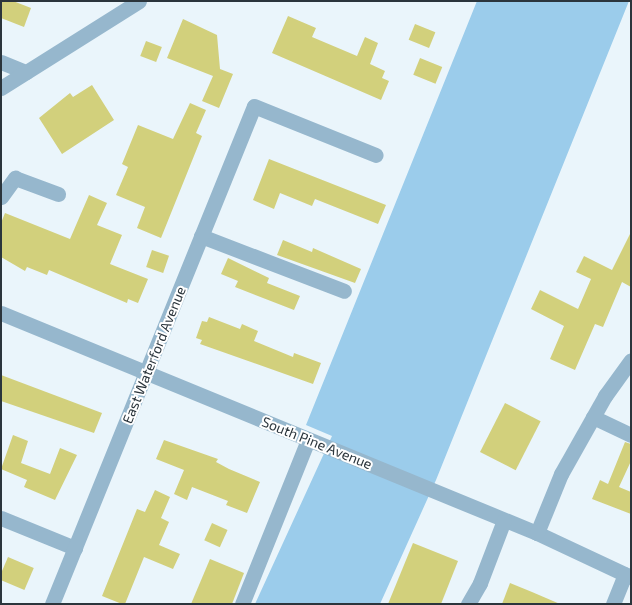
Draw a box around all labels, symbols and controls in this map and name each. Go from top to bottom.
street label: East Waterford Avenue [119,284,189,426]
street label: South Pine Avenue [259,413,375,473]

